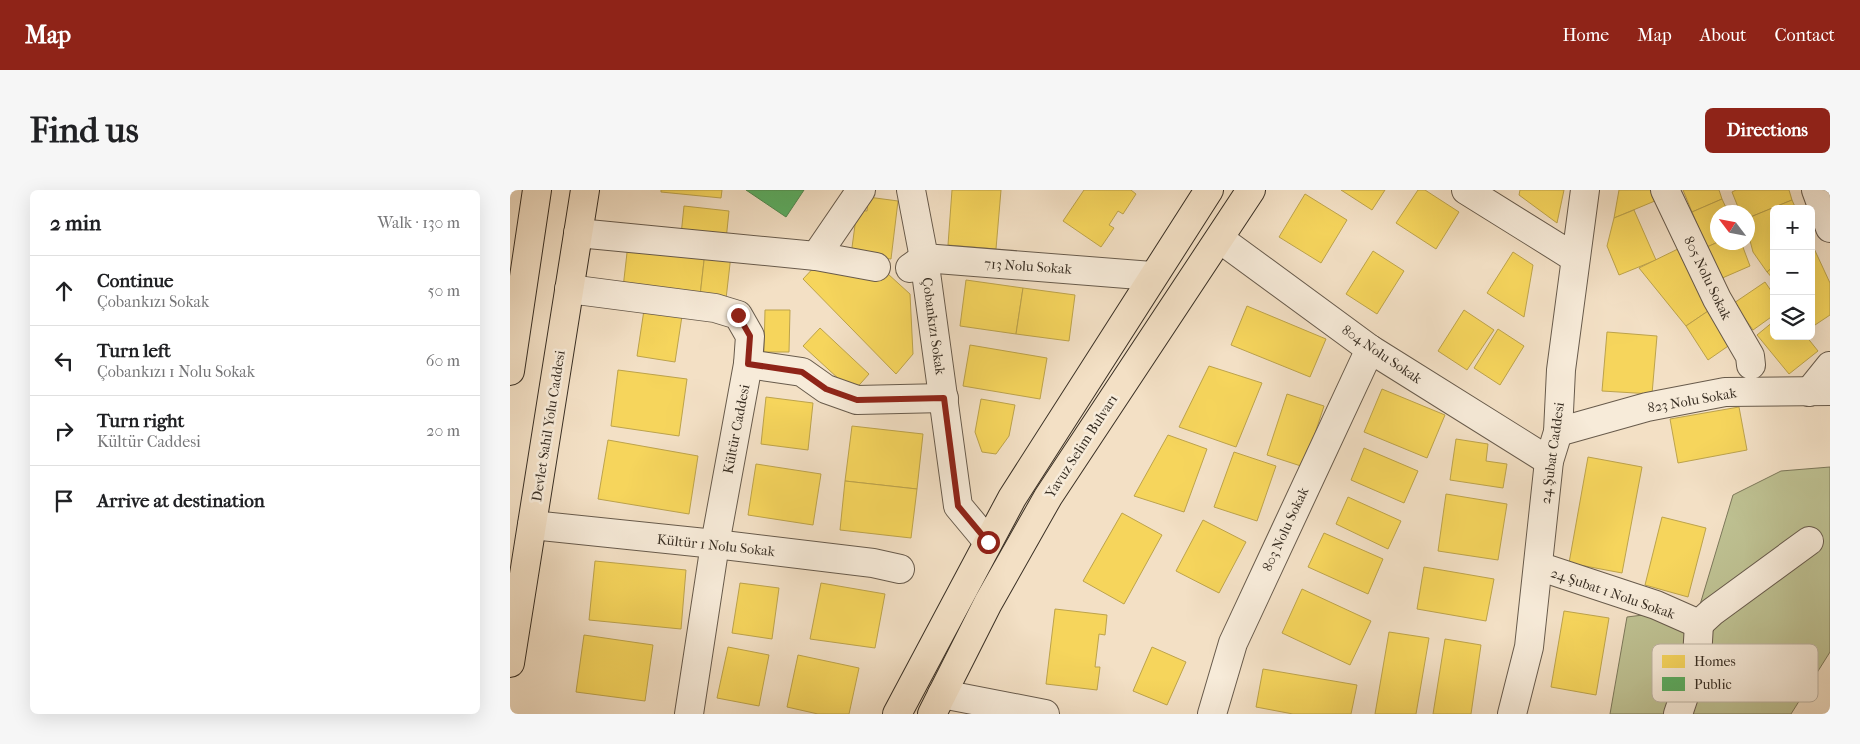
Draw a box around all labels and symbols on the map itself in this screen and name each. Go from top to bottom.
north arrow [1710,205,1755,250]
street label: 805 Nolu Sokak [1680,234,1735,324]
street label: 713 Nolu Sokak [984,255,1073,278]
street label: Çobankızı Sokak [918,276,949,377]
route end [727,304,750,327]
street label: 804 Nolu Sokak [1338,321,1426,388]
street label: Devlet Sahil Yolu Caddesi [528,349,569,503]
street label: Kültür Caddesi [719,383,754,475]
street label: 823 Nolu Sokak [1646,384,1739,417]
street label: Yavuz Selim Bulvarı [1041,391,1121,502]
street label: 24 Şubat Caddesi [1537,401,1568,505]
street label: 803 Nolu Sokak [1259,484,1313,574]
street label: Kültür 1 Nolu Sokak [656,531,777,560]
route start [977,531,1000,554]
street label: 24 Şubat 1 Nolu Sokak [1548,564,1678,623]
legend [1652,644,1818,702]
text: Homes [1694,653,1736,670]
text: Public [1694,676,1732,693]

